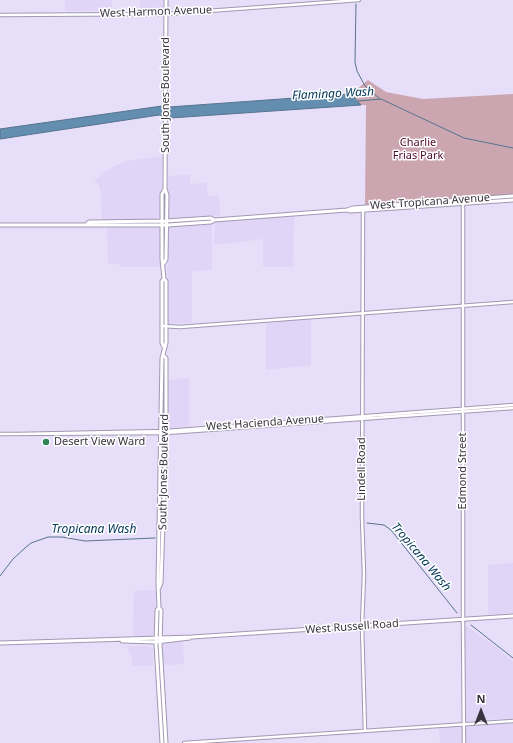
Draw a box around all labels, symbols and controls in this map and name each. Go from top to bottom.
street label: West Harmon Avenue [100,3,212,21]
street label: South Jones Boulevard [159,37,173,153]
water label: Flamingo Wash [292,85,374,103]
park label: Charlie Frias Park [393,136,443,162]
street label: West Tropicana Avenue [370,191,490,213]
street label: West Hacienda Avenue [206,412,324,434]
street label: South Jones Boulevard [156,414,172,530]
street label: Edmond Street [456,433,470,509]
place label: Desert View Ward [54,435,145,449]
marker: Desert View Ward [41,437,51,447]
street label: Lindell Road [355,437,369,501]
water label: Tropicana Wash [388,520,454,594]
water label: Tropicana Wash [52,523,136,537]
street label: West Russell Road [305,617,399,637]
north arrow [461,691,501,731]
text: N [477,691,485,706]

